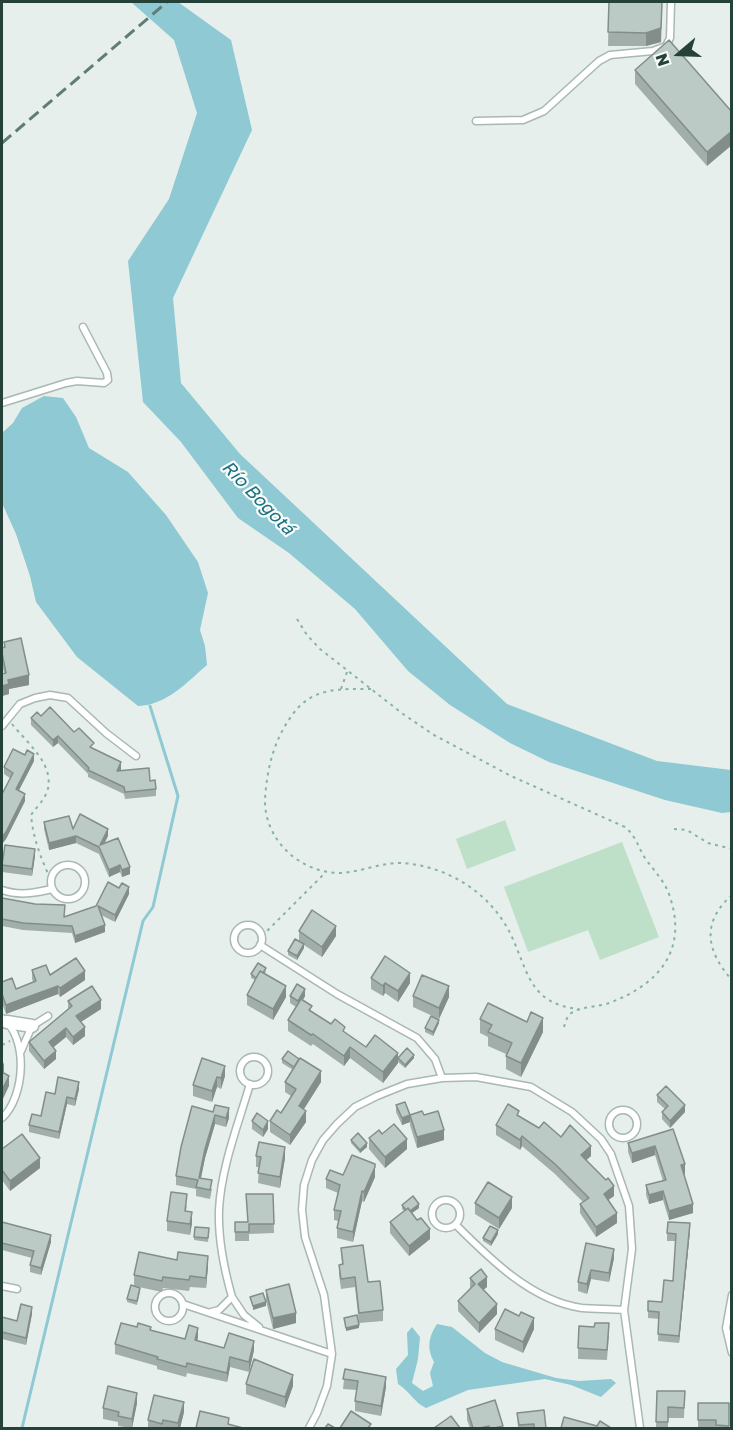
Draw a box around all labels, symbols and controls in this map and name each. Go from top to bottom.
north arrow [649,24,709,84]
text: N [651,51,673,69]
water label: Río Bogotá [217,457,299,539]

